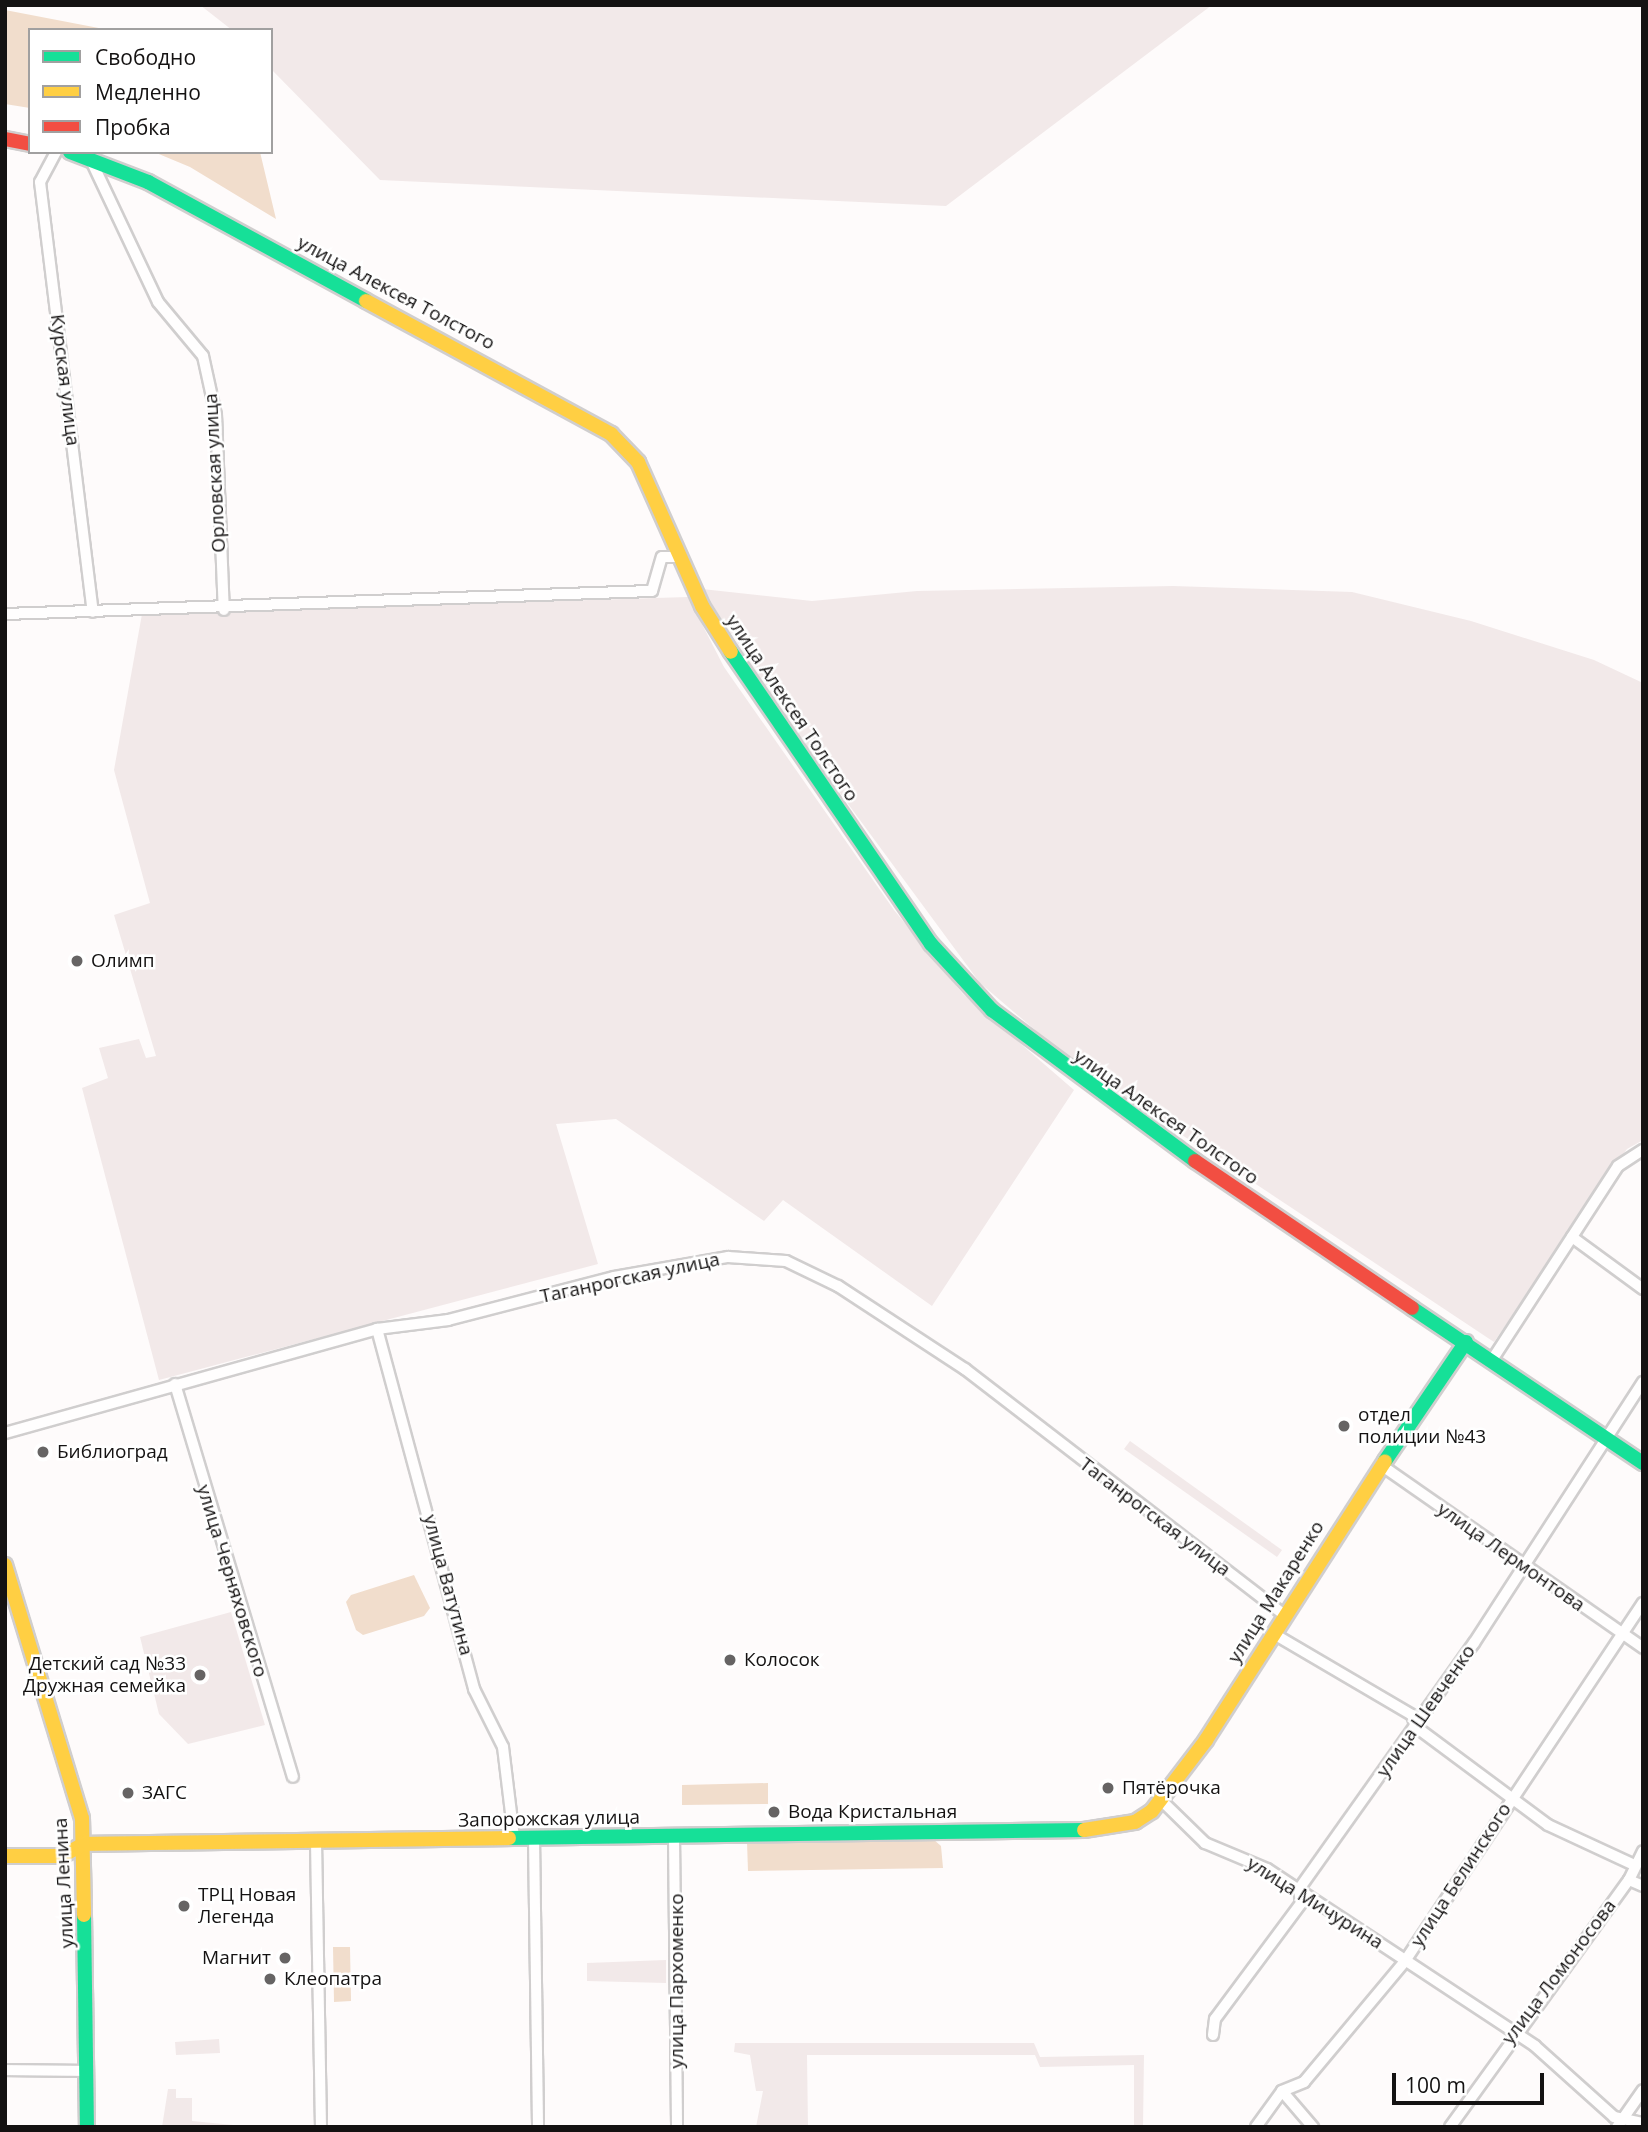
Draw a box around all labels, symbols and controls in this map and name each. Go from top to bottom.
legend [28,28,273,154]
text: Свободно [95,43,196,71]
text: Медленно [95,78,201,106]
text: Пробка [95,113,171,141]
street label: улица Алексея Толстого [293,231,499,355]
street label: Курская улица [46,313,84,447]
street label: Орловская улица [199,393,231,553]
street label: улица Алексея Толстого [721,610,863,806]
place label: Олимп [91,950,154,972]
marker: Олимп [69,953,85,969]
street label: улица Алексея Толстого [1069,1044,1263,1190]
street label: Таганрогская улица [538,1248,722,1308]
place label: отдел полиции №43 [1358,1404,1486,1448]
marker: отдел полиции №43 [1336,1418,1352,1434]
place label: Библиоград [57,1441,168,1463]
marker: Библиоград [35,1444,51,1460]
street label: Таганрогская улица [1075,1453,1235,1581]
street label: улица Черняховского [192,1482,272,1680]
street label: улица Лермонтова [1433,1498,1589,1616]
street label: улица Ватутина [418,1512,478,1658]
street label: улица Макаренко [1223,1517,1329,1667]
street label: улица Шевченко [1372,1640,1480,1782]
place label: Колосок [744,1649,820,1671]
marker: Колосок [722,1652,738,1668]
place label: Детский сад №33 Дружная семейка [23,1653,186,1697]
marker: Детский сад №33 Дружная семейка [192,1667,208,1683]
place label: Пятёрочка [1122,1777,1221,1799]
marker: Пятёрочка [1100,1780,1116,1796]
place label: ЗАГС [142,1782,187,1804]
marker: ЗАГС [120,1785,136,1801]
street label: улица Белинского [1406,1799,1516,1951]
place label: Вода Кристальная [788,1801,957,1823]
marker: Вода Кристальная [766,1804,782,1820]
street label: Запорожская улица [458,1806,640,1832]
street label: улица Ленина [49,1817,79,1949]
street label: улица Мичурина [1243,1852,1387,1954]
place label: ТРЦ Новая Легенда [198,1884,296,1928]
street label: улица Пархоменко [666,1893,688,2069]
street label: улица Ломоносова [1497,1895,1621,2049]
marker: ТРЦ Новая Легенда [176,1898,192,1914]
place label: Магнит [202,1947,271,1969]
marker: Магнит [277,1950,293,1966]
place label: Клеопатра [284,1968,382,1990]
marker: Клеопатра [262,1971,278,1987]
scale bar [1396,2058,1548,2102]
text: 100 m [1405,2071,1466,2099]

